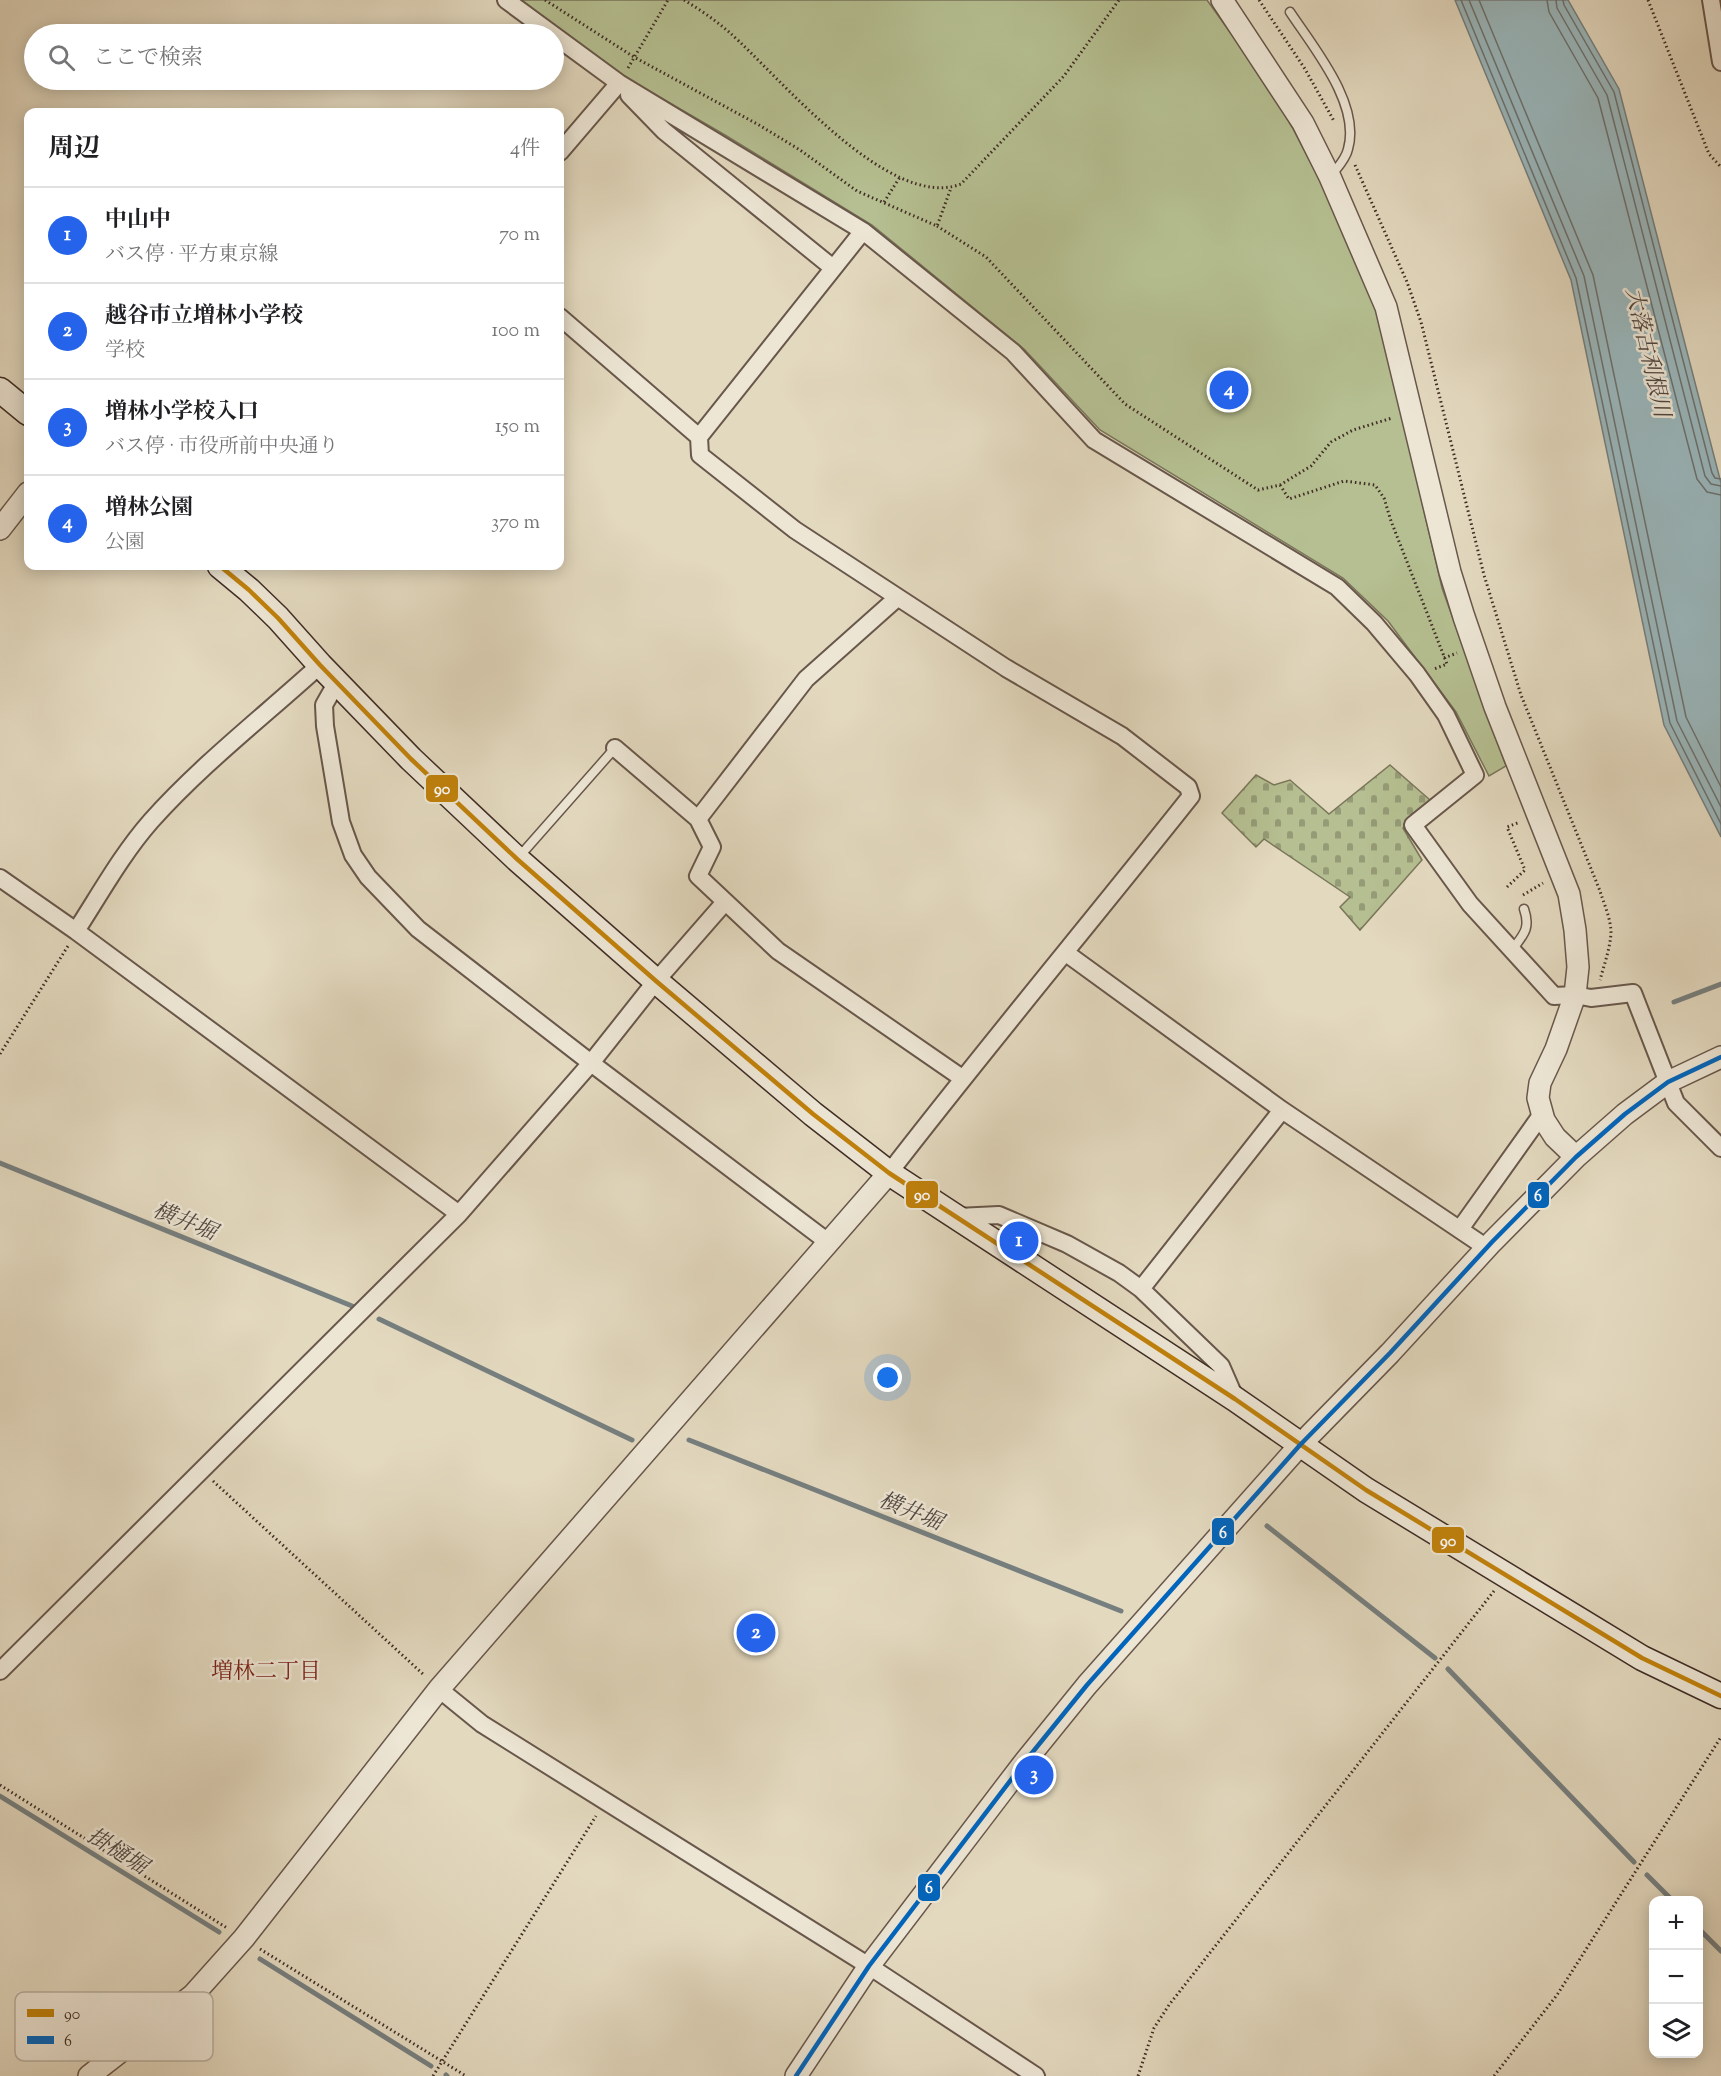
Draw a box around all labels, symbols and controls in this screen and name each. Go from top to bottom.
search box [24,24,564,90]
icon: search [45,41,78,74]
text: ここで検索 [93,43,203,75]
text: 周辺 [48,131,100,168]
text: 4件 [510,135,540,164]
text: 中山中 [105,205,171,237]
text: 1 [64,221,71,250]
text: 70 m [499,221,540,250]
text: バス停 · 平方東京線 [105,241,279,270]
water label: 大落古利根川 [1616,285,1677,423]
text: 越谷市立増林小学校 [105,301,303,333]
text: 2 [63,317,72,346]
text: 100 m [491,317,540,346]
text: 学校 [105,337,145,366]
pin: 4 [1210,368,1248,412]
text: 増林小学校入口 [105,397,259,429]
text: 3 [63,413,72,442]
text: 150 m [495,413,540,442]
text: バス停 · 市役所前中央通り [105,433,339,462]
text: 増林公園 [105,493,193,525]
text: 4 [62,509,73,538]
text: 370 m [491,509,540,538]
text: 公園 [105,529,145,558]
line badge: 90 [425,774,459,803]
text: 90 [434,779,451,802]
line badge: 90 [905,1180,939,1209]
line badge: 6 [1527,1181,1550,1209]
text: 90 [914,1185,931,1208]
text: 6 [1534,1186,1542,1209]
water label: 横井堀 [147,1196,224,1251]
pin: 1 [1000,1218,1038,1264]
your location [873,1363,902,1392]
water label: 横井堀 [873,1486,950,1541]
line badge: 6 [1211,1517,1235,1546]
text: 6 [1219,1523,1227,1546]
line badge: 90 [1431,1526,1465,1554]
text: 90 [1440,1531,1457,1554]
pin: 2 [736,1610,776,1656]
district label: 増林二丁目 [211,1657,321,1689]
pin: 3 [1014,1752,1054,1798]
water label: 掛樋堀 [80,1821,156,1886]
line badge: 6 [917,1873,941,1902]
text: 6 [925,1878,933,1901]
map controls [1649,1896,1703,2058]
button: + [1649,1896,1703,1950]
button: − [1649,1950,1703,2004]
legend [15,1992,213,2061]
text: 90 [64,2004,80,2027]
button: layers [1649,2004,1703,2058]
text: 6 [64,2031,72,2054]

